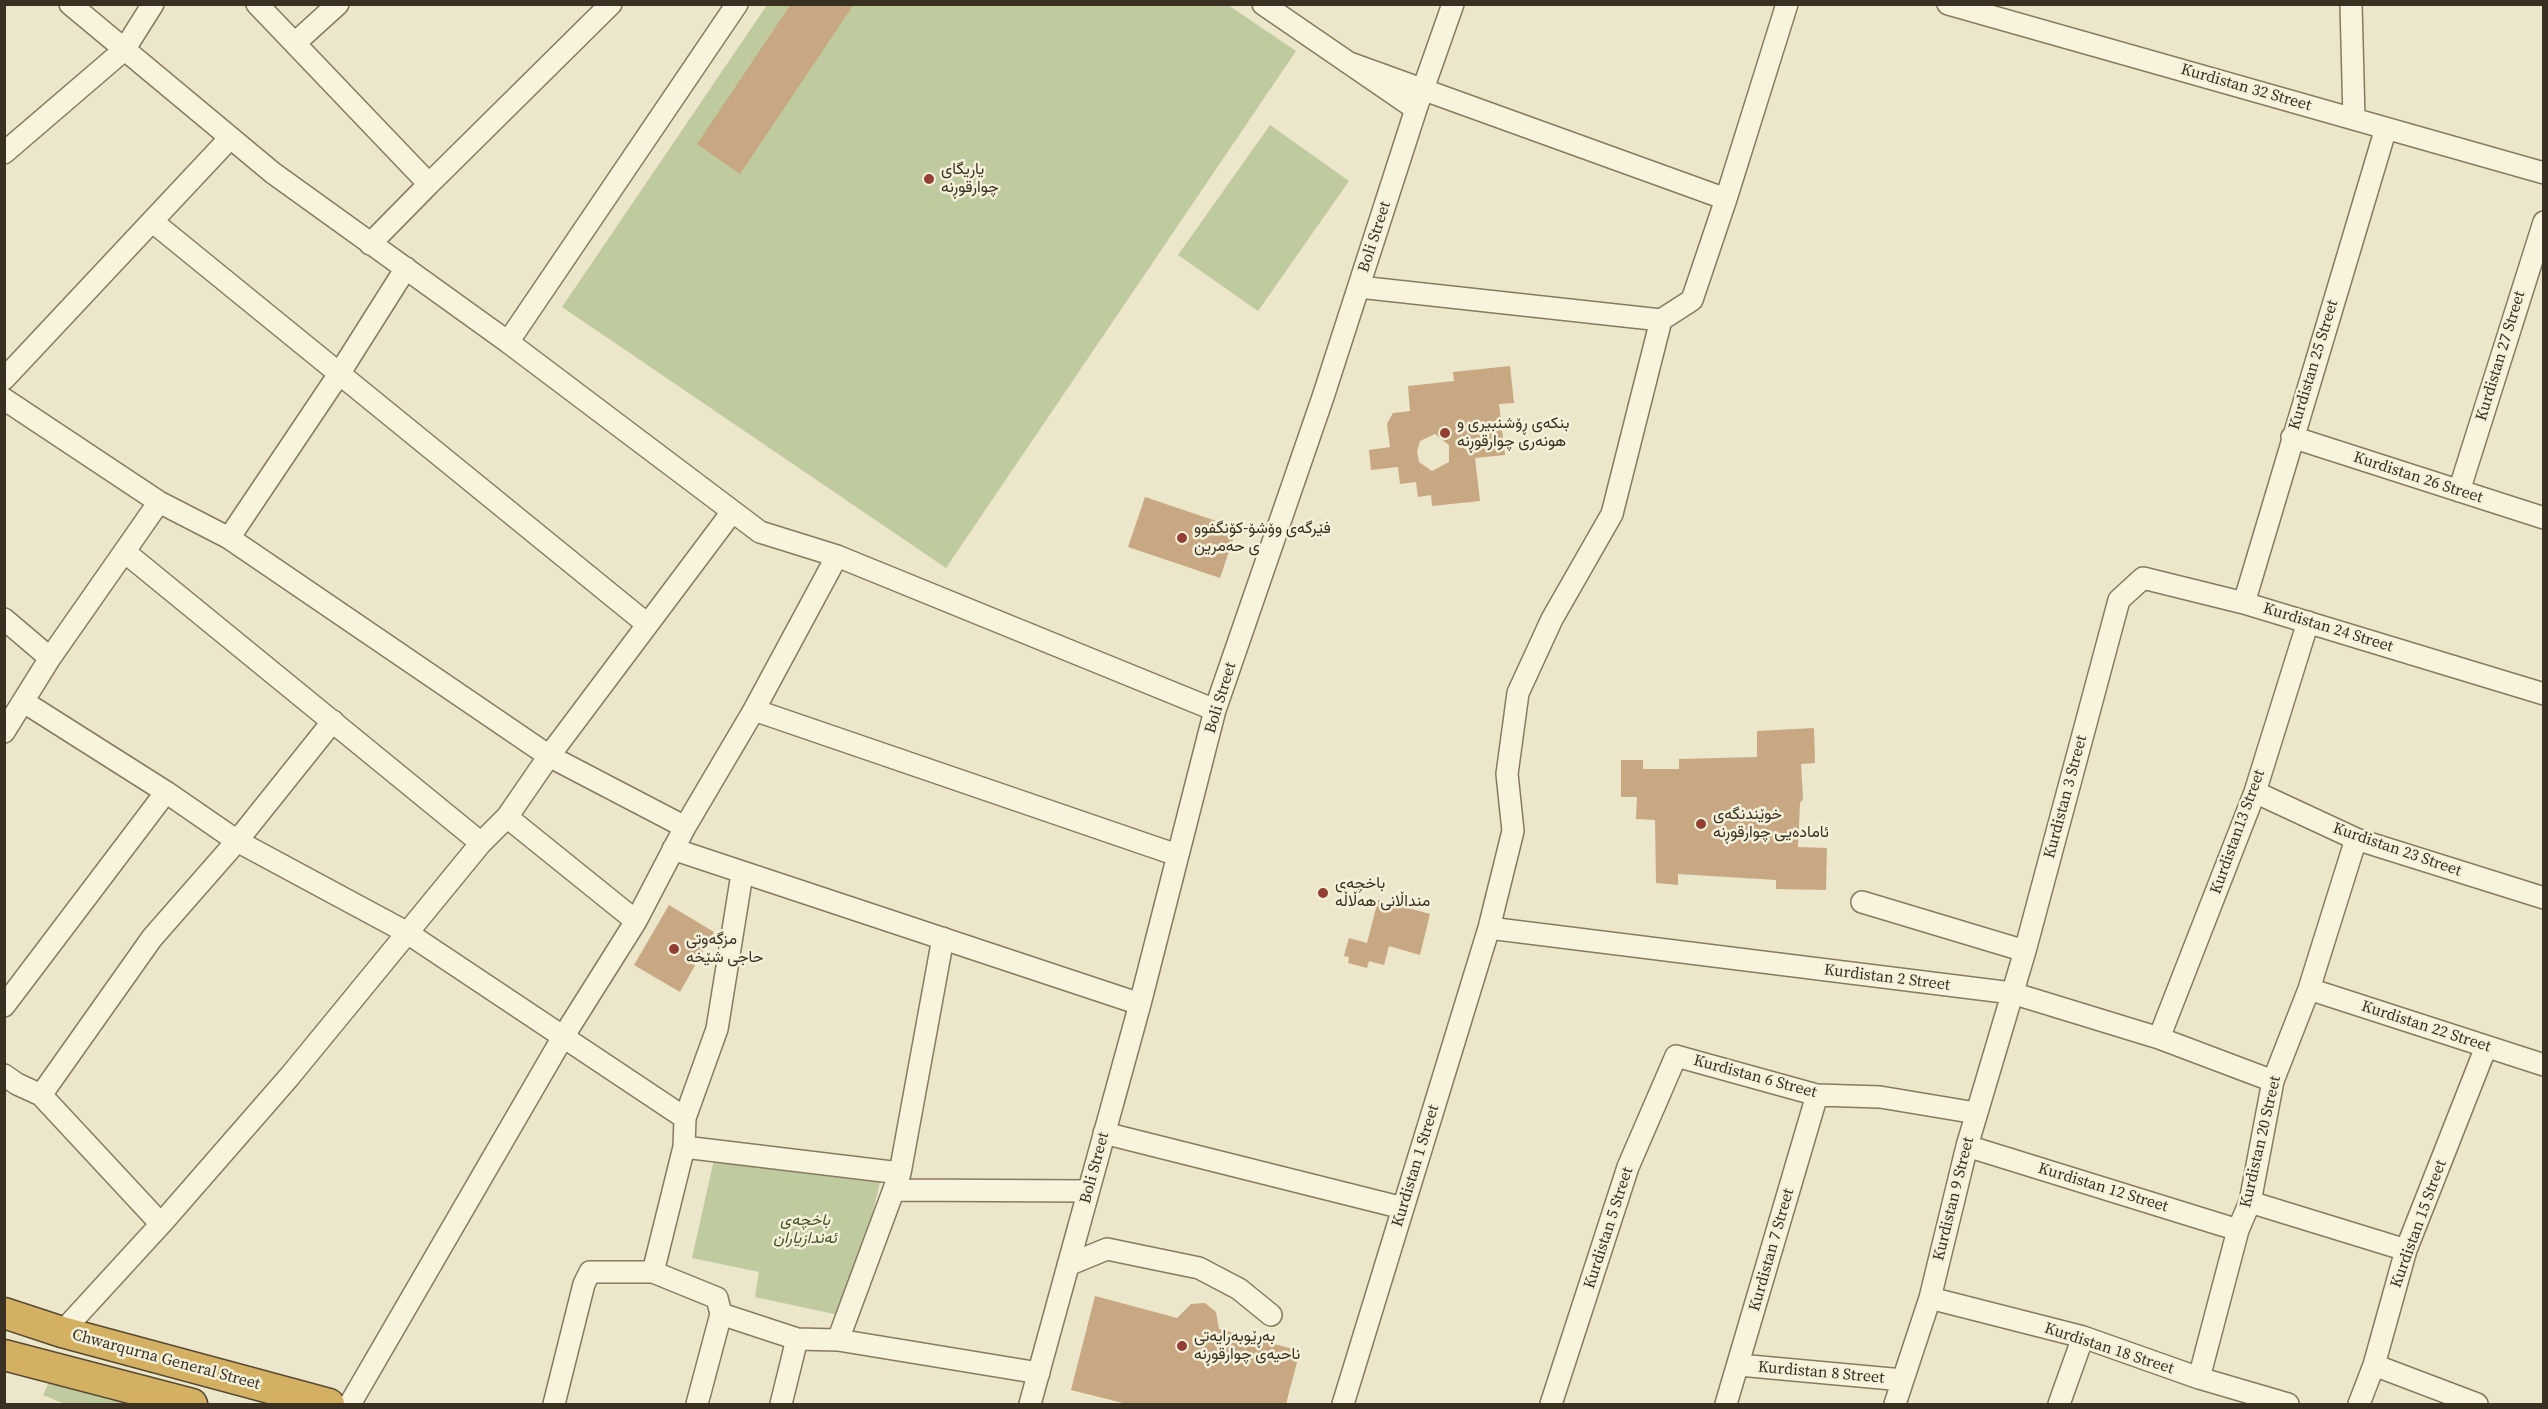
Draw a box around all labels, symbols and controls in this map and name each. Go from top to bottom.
street label: Kurdistan 32 Street [2179,60,2313,116]
place label: یاریگای چوارقوڕنە [941,160,999,198]
marker: یاریگای چوارقوڕنە [922,172,936,186]
street label: Boli Street [1355,199,1395,275]
street label: Kurdistan 27 Street [2472,289,2530,423]
street label: Kurdistan 25 Street [2285,298,2343,432]
place label: بنکەی ڕۆشنبیری و هونەری چوارقوڕنە [1457,414,1569,452]
marker: بنکەی ڕۆشنبیری و هونەری چوارقوڕنە [1438,426,1452,440]
street label: Kurdistan 26 Street [2351,448,2485,508]
place label: فێرگەی وۆشۆ-کۆنگفوو ی حەمرین [1194,519,1331,557]
marker: فێرگەی وۆشۆ-کۆنگفوو ی حەمرین [1175,531,1189,545]
street label: Kurdistan 24 Street [2261,599,2395,657]
street label: Boli Street [1201,660,1241,736]
street label: Kurdistan 3 Street [2040,733,2092,861]
street label: Kurdistan13 Street [2207,767,2269,897]
place label: خوێندنگەی ئامادەیی چوارقوڕنە [1713,805,1829,843]
marker: خوێندنگەی ئامادەیی چوارقوڕنە [1694,817,1708,831]
street label: Kurdistan 23 Street [2330,819,2464,881]
place label: باخچەی منداڵانی هەڵاڵە [1335,874,1430,912]
marker: باخچەی منداڵانی هەڵاڵە [1316,886,1330,900]
place label: مزگەوتی حاجی شێخە [686,930,763,968]
marker: مزگەوتی حاجی شێخە [667,942,681,956]
street label: Kurdistan 2 Street [1823,961,1951,995]
street label: Kurdistan 22 Street [2359,997,2493,1057]
street label: Kurdistan 6 Street [1691,1051,1819,1103]
street label: Kurdistan 20 Street [2236,1074,2286,1210]
street label: Kurdistan 1 Street [1388,1103,1444,1229]
street label: Boli Street [1076,1130,1114,1206]
street label: Kurdistan 9 Street [1929,1135,1979,1263]
street label: Kurdistan 15 Street [2387,1157,2451,1291]
street label: Kurdistan 12 Street [2036,1159,2170,1217]
street label: Kurdistan 5 Street [1580,1165,1638,1291]
street label: Kurdistan 7 Street [1745,1186,1799,1314]
park label: باخچەی ئەندازیاران [773,1211,837,1249]
street label: Kurdistan 18 Street [2042,1319,2176,1379]
street label: Chwarqurna General Street [70,1326,262,1394]
place label: بەڕێوبەرایەتی ناحیەی چوارقوڕنە [1194,1327,1300,1365]
marker: بەڕێوبەرایەتی ناحیەی چوارقوڕنە [1175,1339,1189,1353]
street label: Kurdistan 8 Street [1757,1358,1885,1388]

